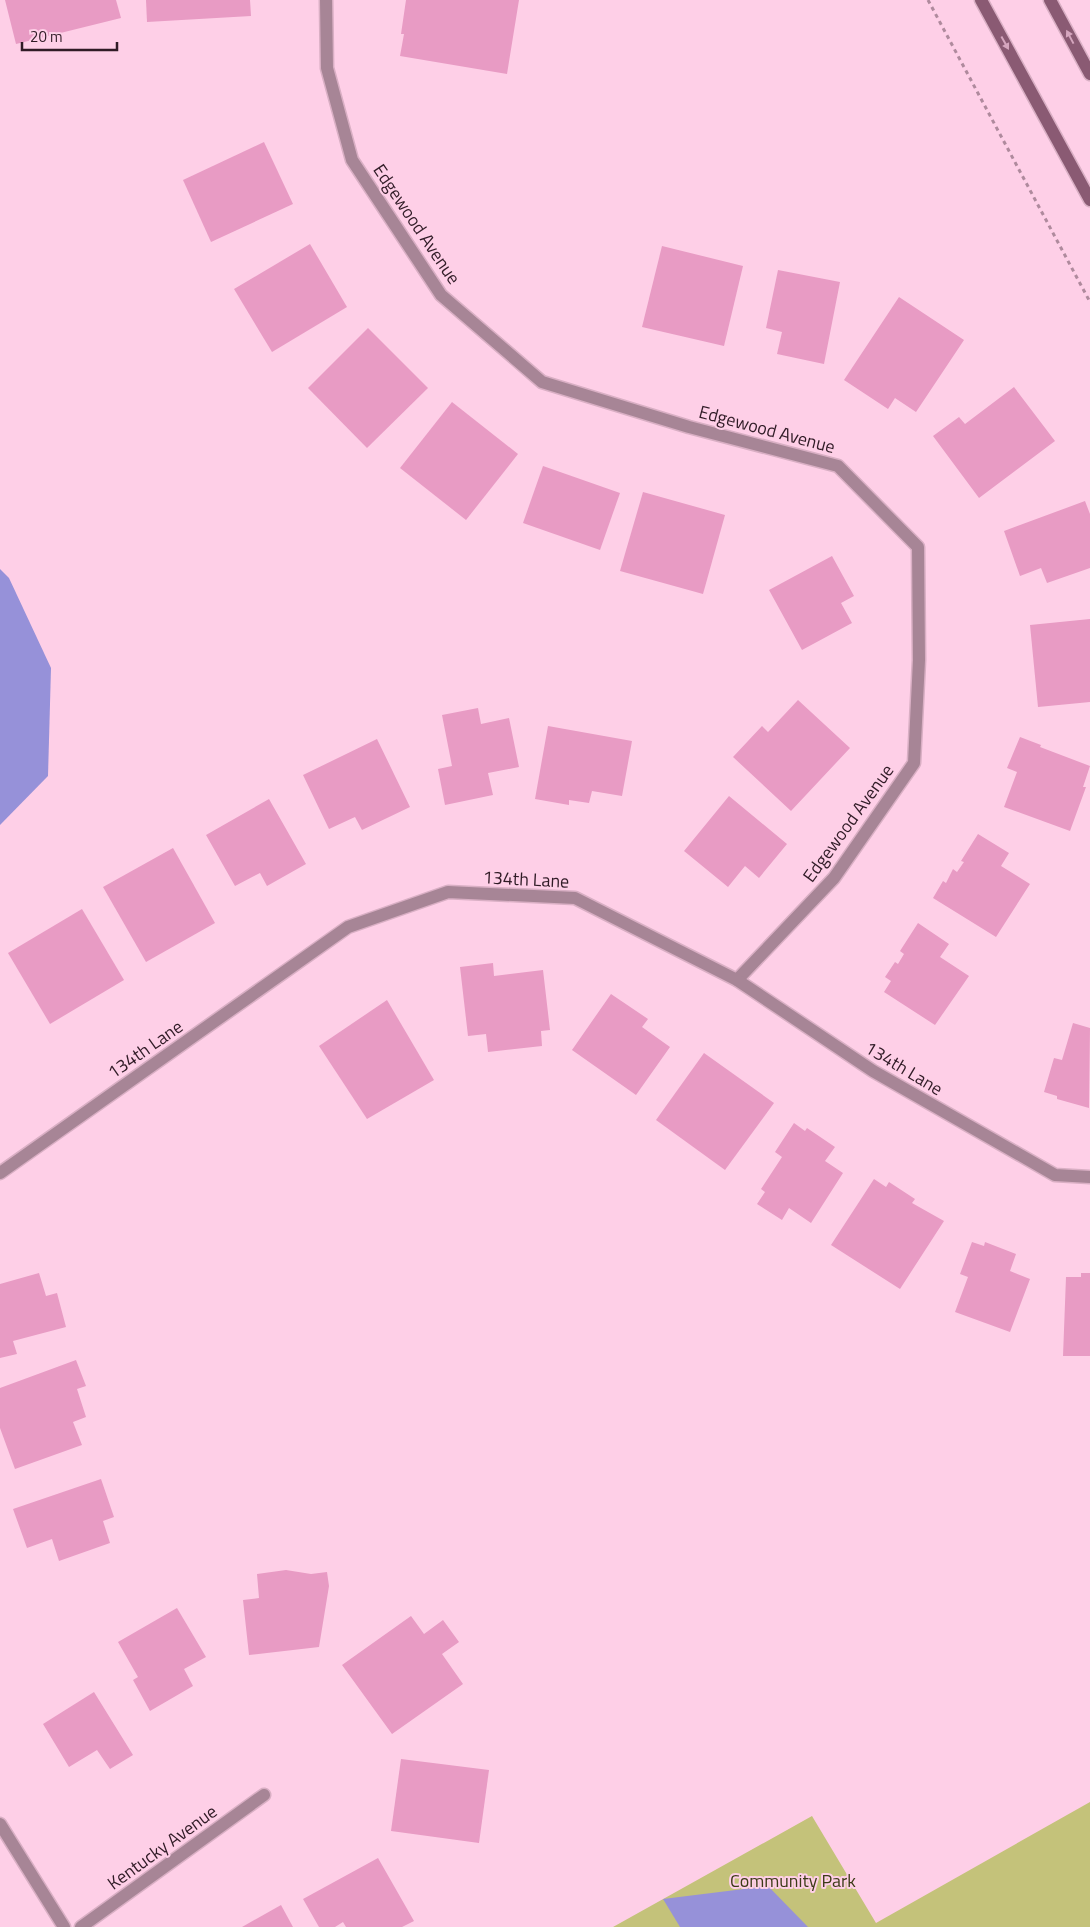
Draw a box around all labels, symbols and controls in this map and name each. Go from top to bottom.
scale bar [22,20,118,52]
text: 20 m [30,25,63,48]
one-way arrow [1066,30,1074,44]
one-way arrow [1000,36,1009,50]
street label: Edgewood Avenue [367,158,467,290]
street label: Edgewood Avenue [696,398,838,460]
street label: Edgewood Avenue [796,758,900,888]
street label: 134th Lane [482,863,570,895]
street label: 134th Lane [102,1013,188,1085]
street label: 134th Lane [860,1034,948,1102]
street label: Kentucky Avenue [101,1798,223,1896]
park label: Community Park [730,1867,856,1894]

